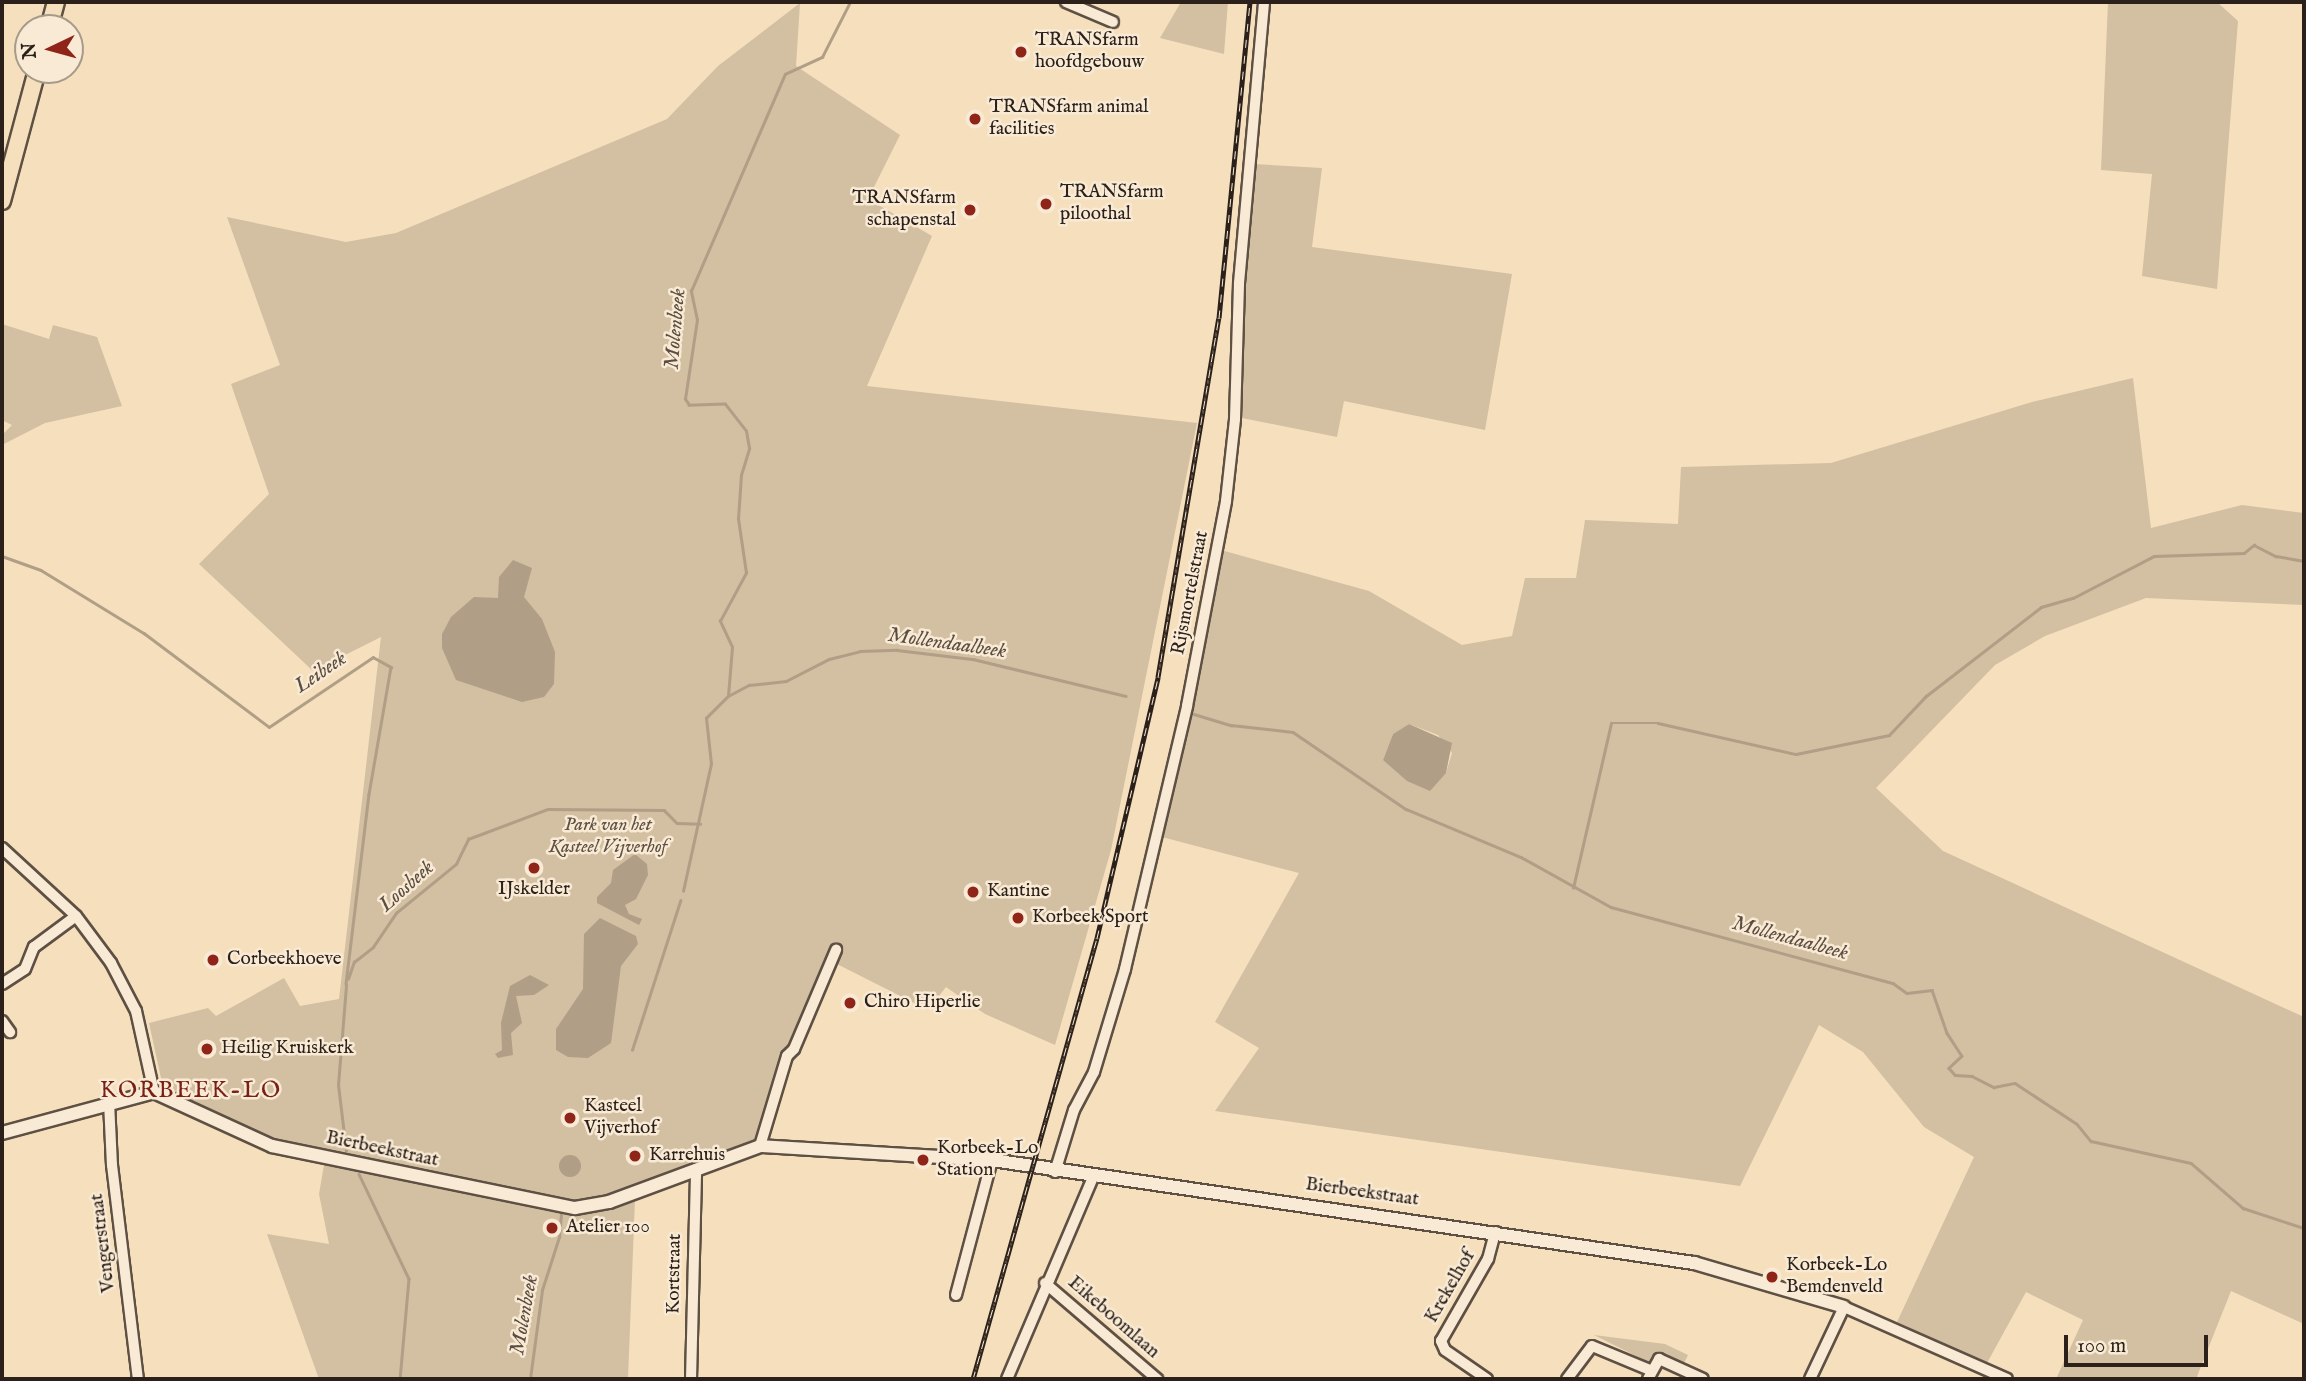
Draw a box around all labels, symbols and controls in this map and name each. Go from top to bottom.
north arrow [14,14,84,84]
place label: TRANSfarm hoofdgebouw [1035,30,1144,74]
text: N [17,41,43,60]
marker: TRANSfarm hoofdgebouw [1013,44,1029,60]
place label: TRANSfarm animal facilities [989,97,1148,141]
marker: TRANSfarm animal facilities [967,111,983,127]
place label: TRANSfarm piloothal [1060,182,1164,226]
place label: TRANSfarm schapenstal [852,188,956,232]
marker: TRANSfarm piloothal [1038,196,1054,212]
marker: TRANSfarm schapenstal [962,202,978,218]
water label: Molenbeek [660,288,692,370]
street label: Rijsmortelstraat [1168,529,1214,657]
water label: Mollendaalbeek [886,623,1008,665]
water label: Leibeek [290,647,352,699]
park label: Park van het Kasteel Vijverhof [549,815,667,859]
water label: Loosbeek [374,856,440,918]
marker: IJskelder [526,860,542,876]
place label: IJskelder [498,879,570,901]
place label: Kantine [987,881,1049,903]
marker: Kantine [965,884,981,900]
place label: Korbeek Sport [1032,907,1148,929]
marker: Korbeek Sport [1010,910,1026,926]
water label: Mollendaalbeek [1729,911,1851,967]
place label: Corbeekhoeve [227,949,342,971]
marker: Corbeekhoeve [205,952,221,968]
place label: Chiro Hiperlie [864,992,980,1014]
marker: Chiro Hiperlie [842,995,858,1011]
place label: Heilig Kruiskerk [221,1038,354,1060]
marker: Heilig Kruiskerk [199,1041,215,1057]
district label: KORBEEK-LO [101,1077,281,1105]
place label: Kasteel Vijverhof [584,1096,657,1140]
marker: Kasteel Vijverhof [562,1110,578,1126]
street label: Bierbeekstraat [324,1127,440,1173]
place label: Korbeek-Lo Station [937,1138,1038,1182]
place label: Karrehuis [649,1145,725,1167]
marker: Karrehuis [627,1148,643,1164]
marker: Korbeek-Lo Station [915,1152,931,1168]
street label: Bierbeekstraat [1304,1174,1420,1212]
street label: Vengerstraat [87,1192,121,1294]
place label: Atelier 100 [566,1217,650,1239]
marker: Atelier 100 [544,1220,560,1236]
street label: Kortstraat [663,1234,687,1314]
street label: Krekelhof [1421,1246,1481,1328]
place label: Korbeek-Lo Bemdenveld [1786,1255,1887,1299]
marker: Korbeek-Lo Bemdenveld [1764,1269,1780,1285]
street label: Eikeboomlaan [1062,1272,1164,1364]
water label: Molenbeek [506,1273,544,1357]
scale bar [2068,1322,2212,1366]
text: 100 m [2077,1333,2126,1360]

